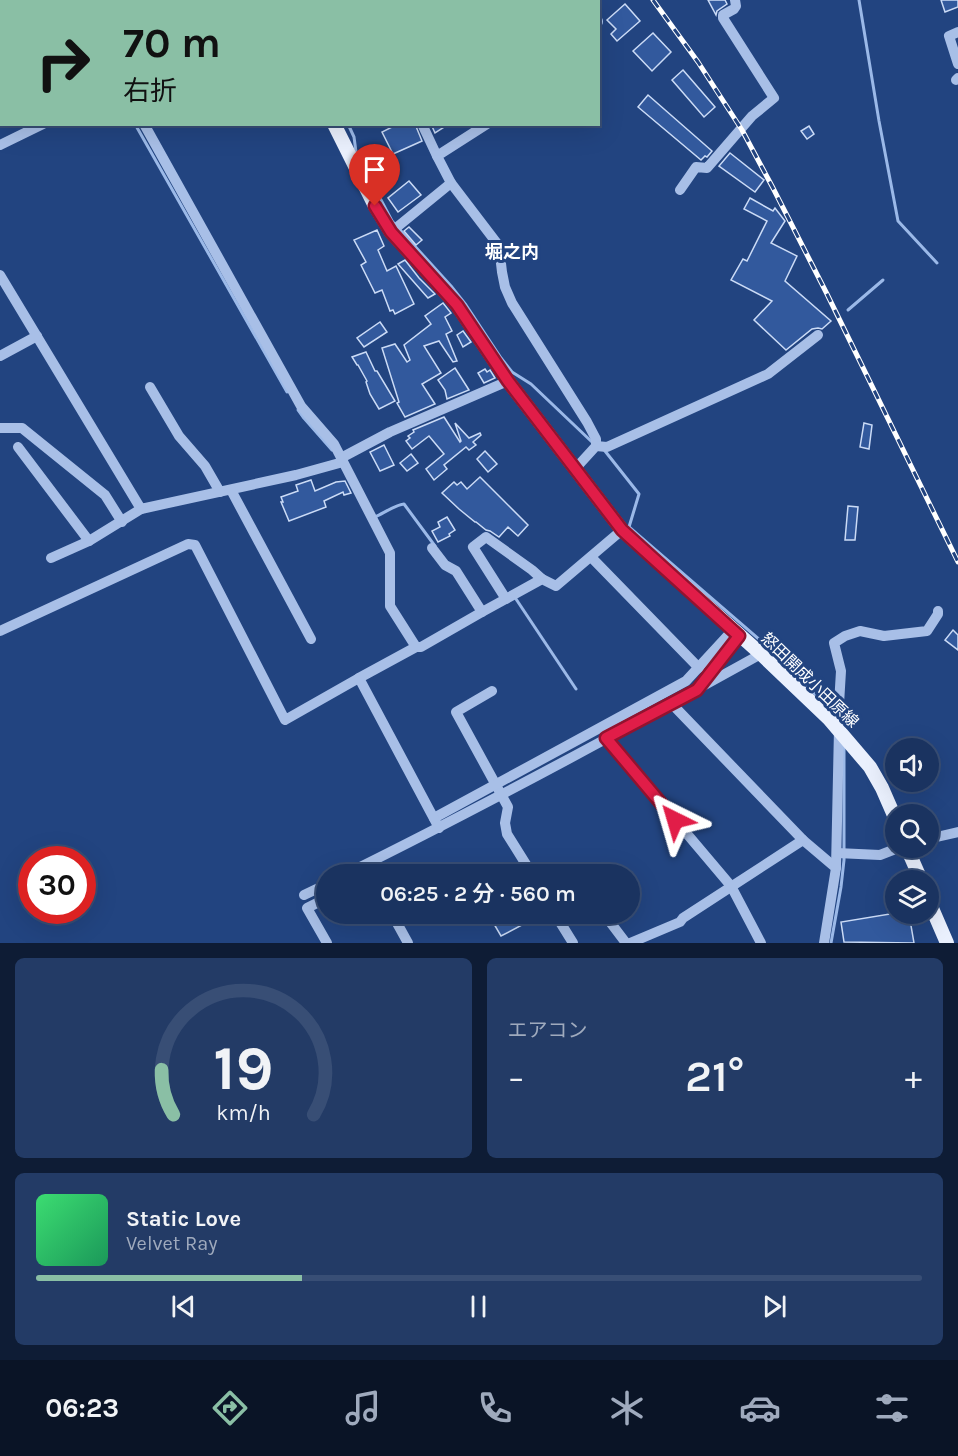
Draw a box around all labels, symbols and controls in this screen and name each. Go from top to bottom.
text: 70 m [123,18,221,68]
icon: right [24,24,102,102]
text: 右折 [123,75,177,107]
pin [349,144,400,206]
icon: arrive [358,153,391,186]
district label: 堀之内 [485,241,539,263]
street label: 怒田開成小田原線 [757,629,863,731]
map controls [885,738,939,924]
button: sound [885,738,939,792]
position arrow [643,788,707,852]
button: search [885,804,939,858]
speed limit sign: 30 [18,846,96,924]
button: layers [885,870,939,924]
text: 06:25 · 2 分 · 560 m [380,881,576,907]
text: エアコン [508,1019,588,1042]
text: 19 [213,1032,273,1105]
text: 21° [685,1050,745,1102]
text: − [508,1058,525,1096]
text: + [905,1058,922,1096]
text: km/h [216,1100,270,1125]
text: Static Love [126,1206,241,1232]
text: Velvet Ray [126,1232,218,1255]
icon: previous [167,1290,200,1323]
icon: pause [462,1290,495,1323]
icon: next [758,1290,791,1323]
icon: directions [209,1387,251,1429]
icon: music [342,1387,384,1429]
icon: phone [474,1387,516,1429]
icon: climate [606,1387,648,1429]
icon: car [739,1387,781,1429]
icon: filters [871,1387,913,1429]
text: 06:23 [45,1392,119,1424]

